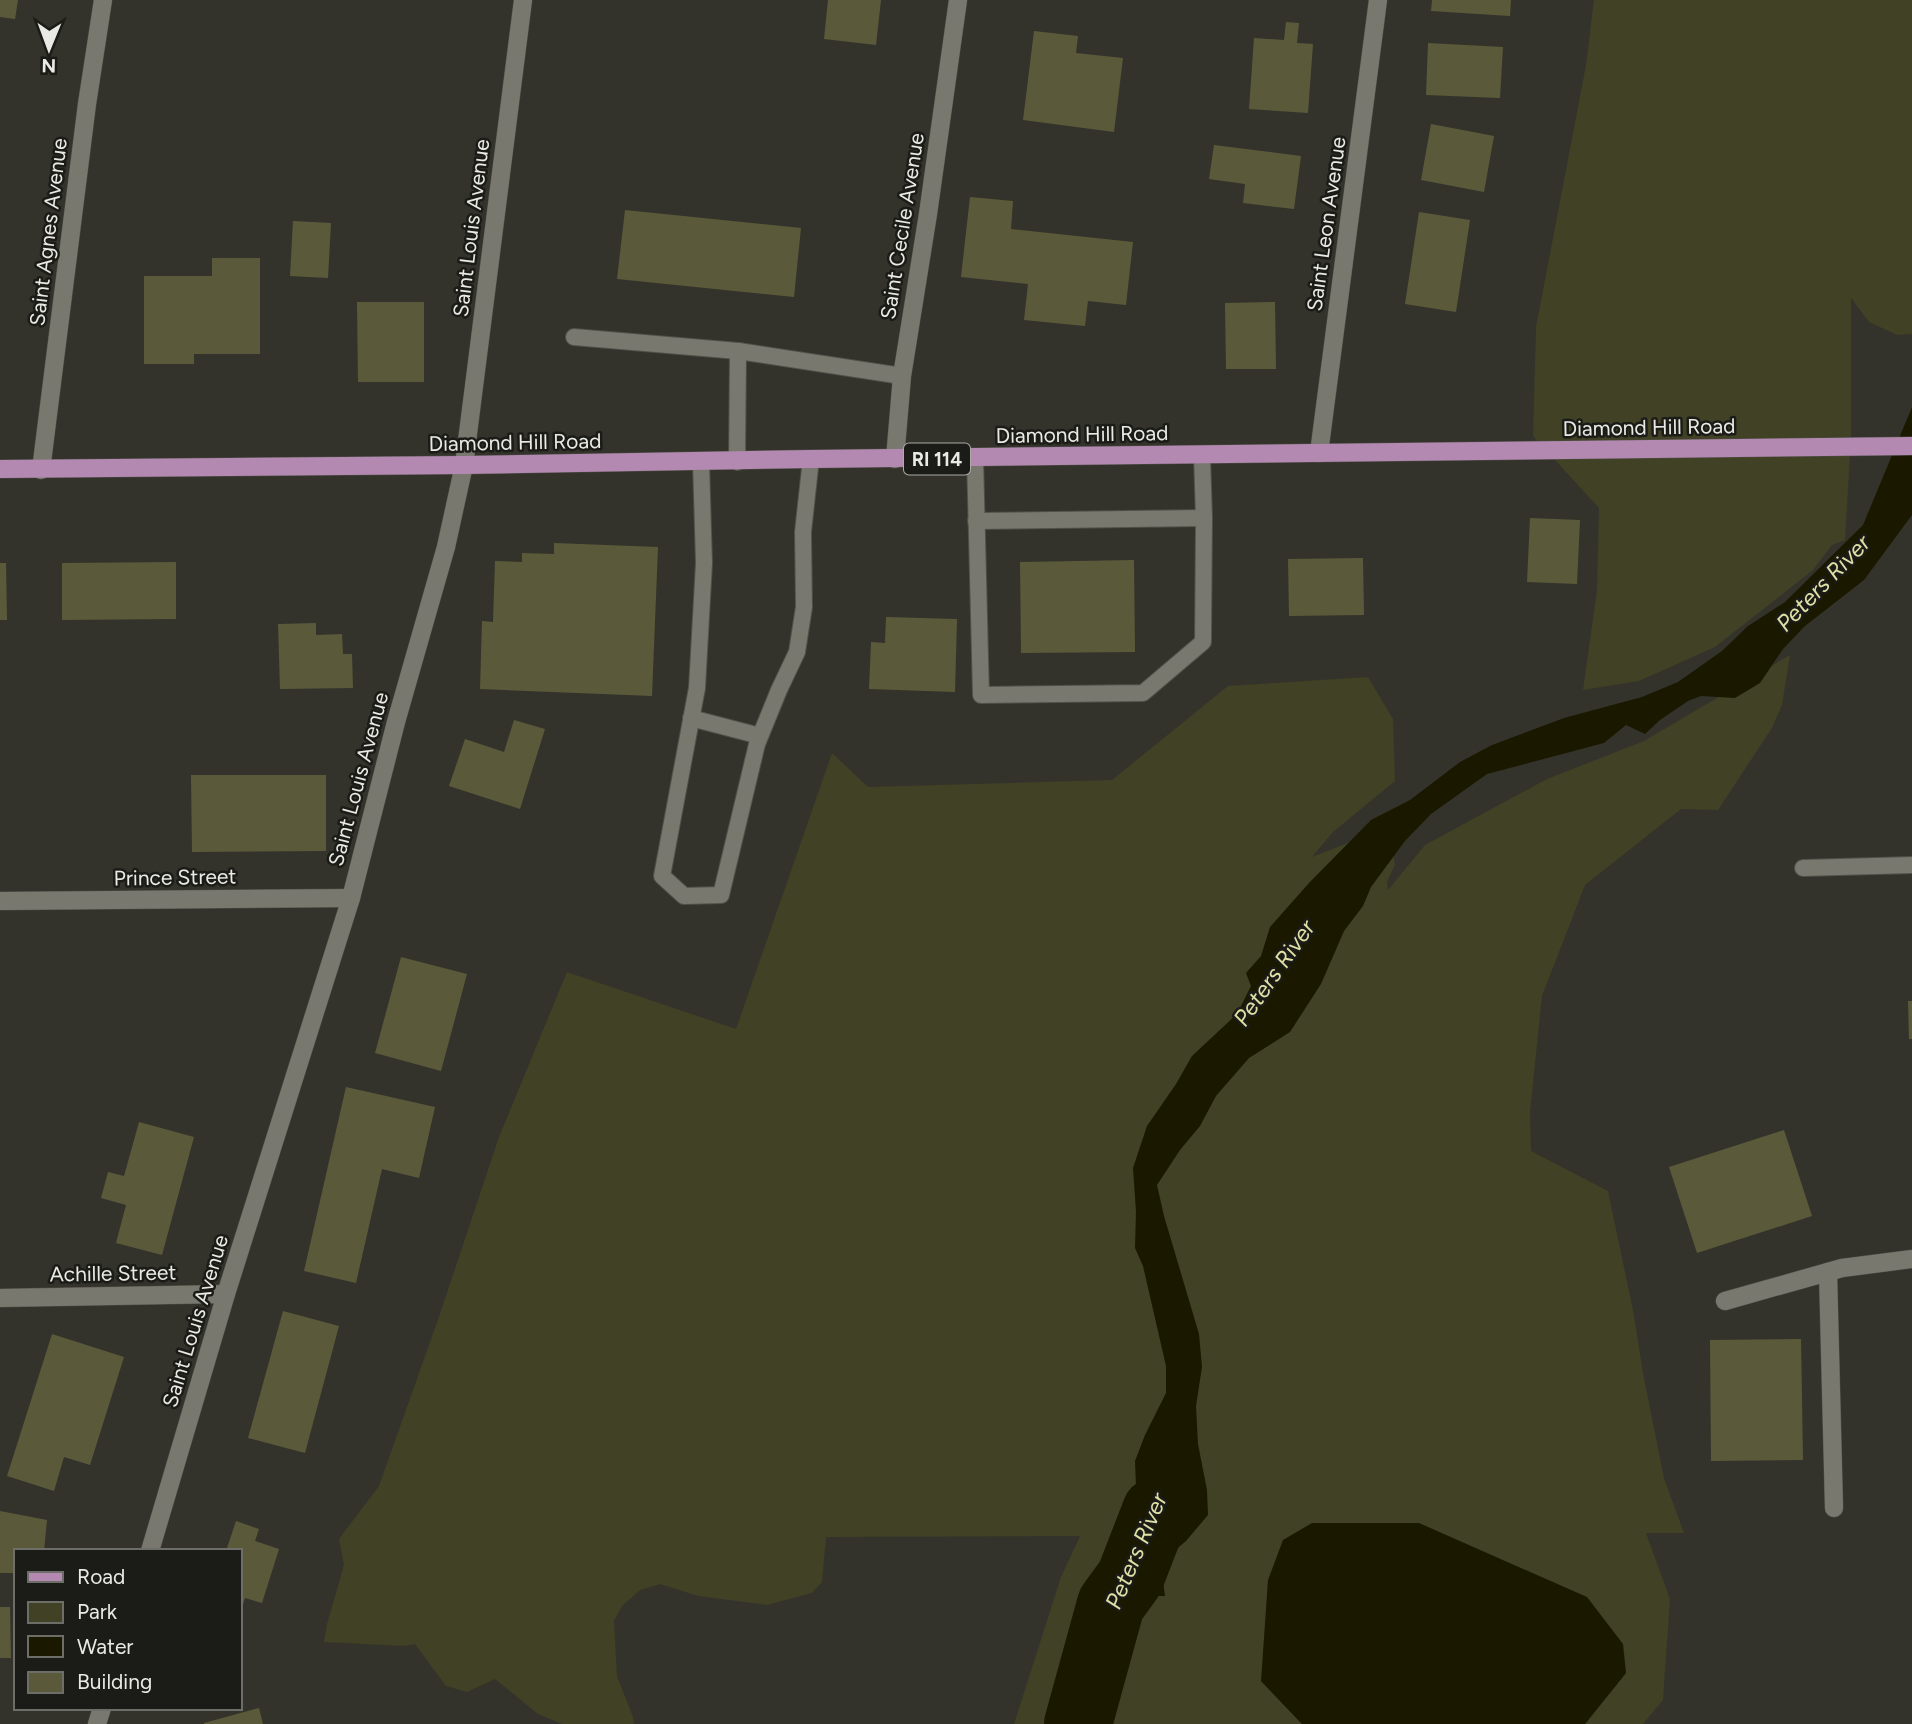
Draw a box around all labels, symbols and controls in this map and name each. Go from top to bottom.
north arrow [14,14,84,84]
text: N [41,54,56,77]
street label: Saint Cecile Avenue [875,131,929,321]
street label: Saint Leon Avenue [1301,135,1351,313]
street label: Saint Agnes Avenue [24,137,72,327]
street label: Saint Louis Avenue [448,138,494,318]
street label: Diamond Hill Road [1562,413,1736,441]
street label: Diamond Hill Road [995,420,1169,448]
street label: Diamond Hill Road [428,428,602,456]
road number: RI 114 [904,444,970,474]
water label: Peters River [1770,528,1877,637]
street label: Saint Louis Avenue [323,689,393,869]
street label: Prince Street [114,863,237,891]
water label: Peters River [1227,914,1321,1032]
street label: Saint Louis Avenue [157,1232,233,1410]
street label: Achille Street [49,1259,177,1287]
water label: Peters River [1099,1488,1173,1613]
legend [14,1549,242,1710]
text: Road [77,1564,125,1589]
text: Park [77,1599,118,1624]
text: Water [77,1634,133,1659]
text: Building [77,1669,152,1694]

